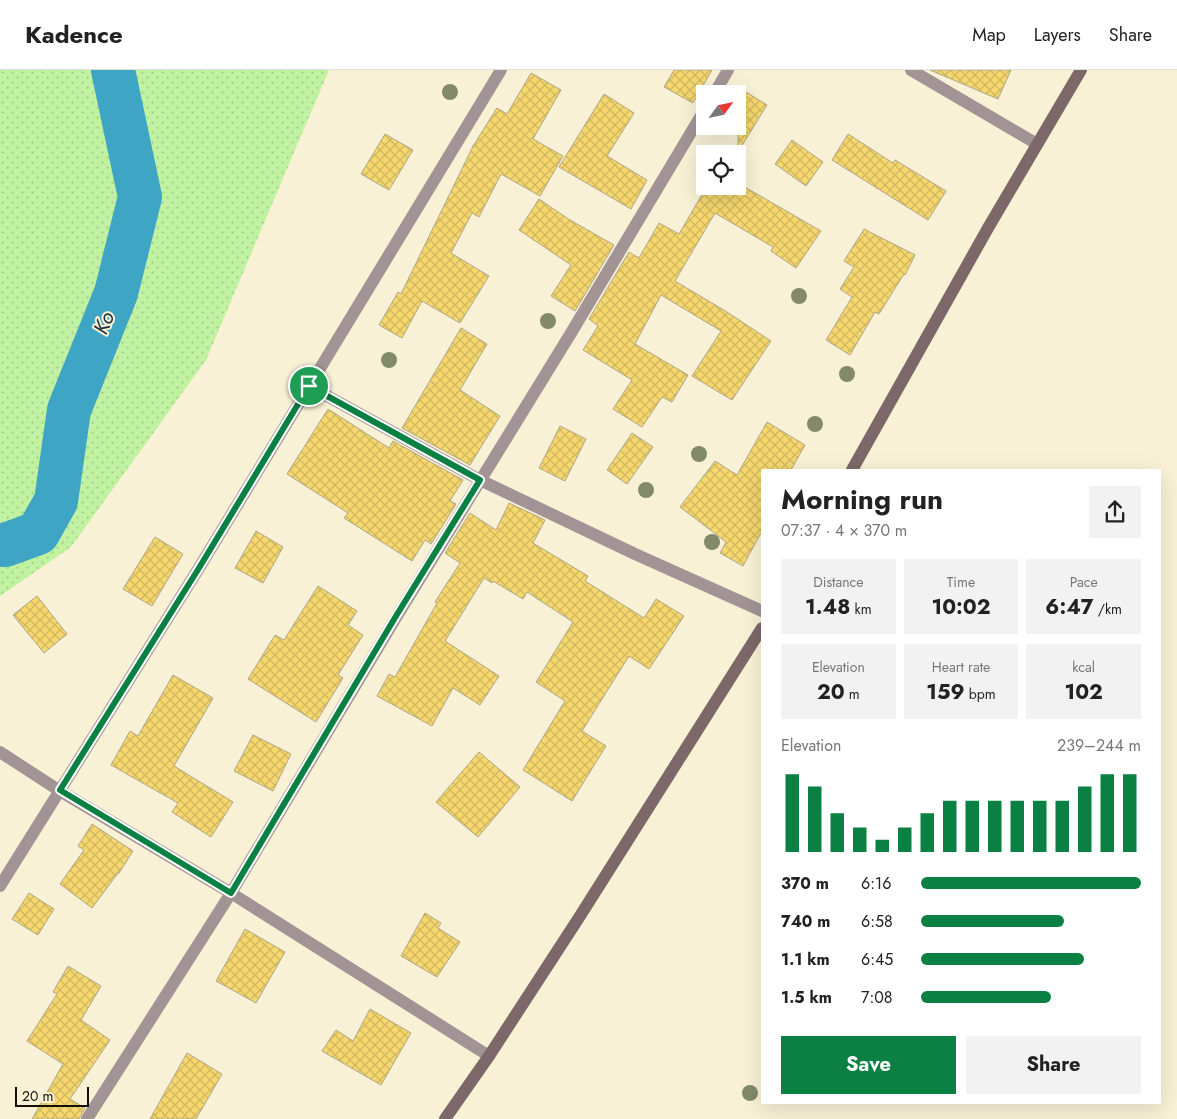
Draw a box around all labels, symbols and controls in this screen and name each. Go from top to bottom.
text: Kadence [25,17,123,52]
text: Map [972,22,1006,48]
text: Layers [1034,22,1081,48]
text: Share [1109,22,1152,48]
north arrow [696,85,746,135]
map controls [696,85,746,195]
button: locate [696,145,746,195]
water label: Ko [86,307,122,339]
pin [288,365,330,407]
icon: arrive [295,372,323,400]
text: Morning run [781,479,943,520]
button: share [1089,486,1141,538]
text: 07:37 · 4 × 370 m [781,519,907,542]
text: Distance [813,572,863,592]
text: Time [947,572,975,592]
text: Pace [1070,572,1098,592]
text: 1.48 [805,592,850,622]
text: 10:02 [931,592,991,622]
text: 6:47 [1045,592,1093,622]
text: km [850,599,872,619]
text: /km [1093,599,1122,619]
text: Elevation [812,657,865,677]
text: Heart rate [932,657,990,677]
text: kcal [1072,657,1095,677]
text: 20 [817,677,845,707]
text: 159 [926,677,965,707]
text: 102 [1064,677,1103,707]
text: m [845,684,860,704]
text: bpm [965,684,996,704]
text: Elevation [781,734,841,757]
text: 239–244 m [1057,734,1141,757]
text: 370 m [781,872,829,895]
text: 6:16 [861,872,891,895]
text: 740 m [781,910,830,933]
text: 6:58 [861,910,893,933]
text: 1.1 km [781,948,830,971]
text: 6:45 [861,948,893,971]
text: 1.5 km [781,986,832,1009]
text: 7:08 [861,986,893,1009]
button: Save [781,1036,956,1094]
button: Share [966,1036,1141,1094]
scale bar [15,1084,89,1107]
text: 20 m [22,1086,54,1106]

